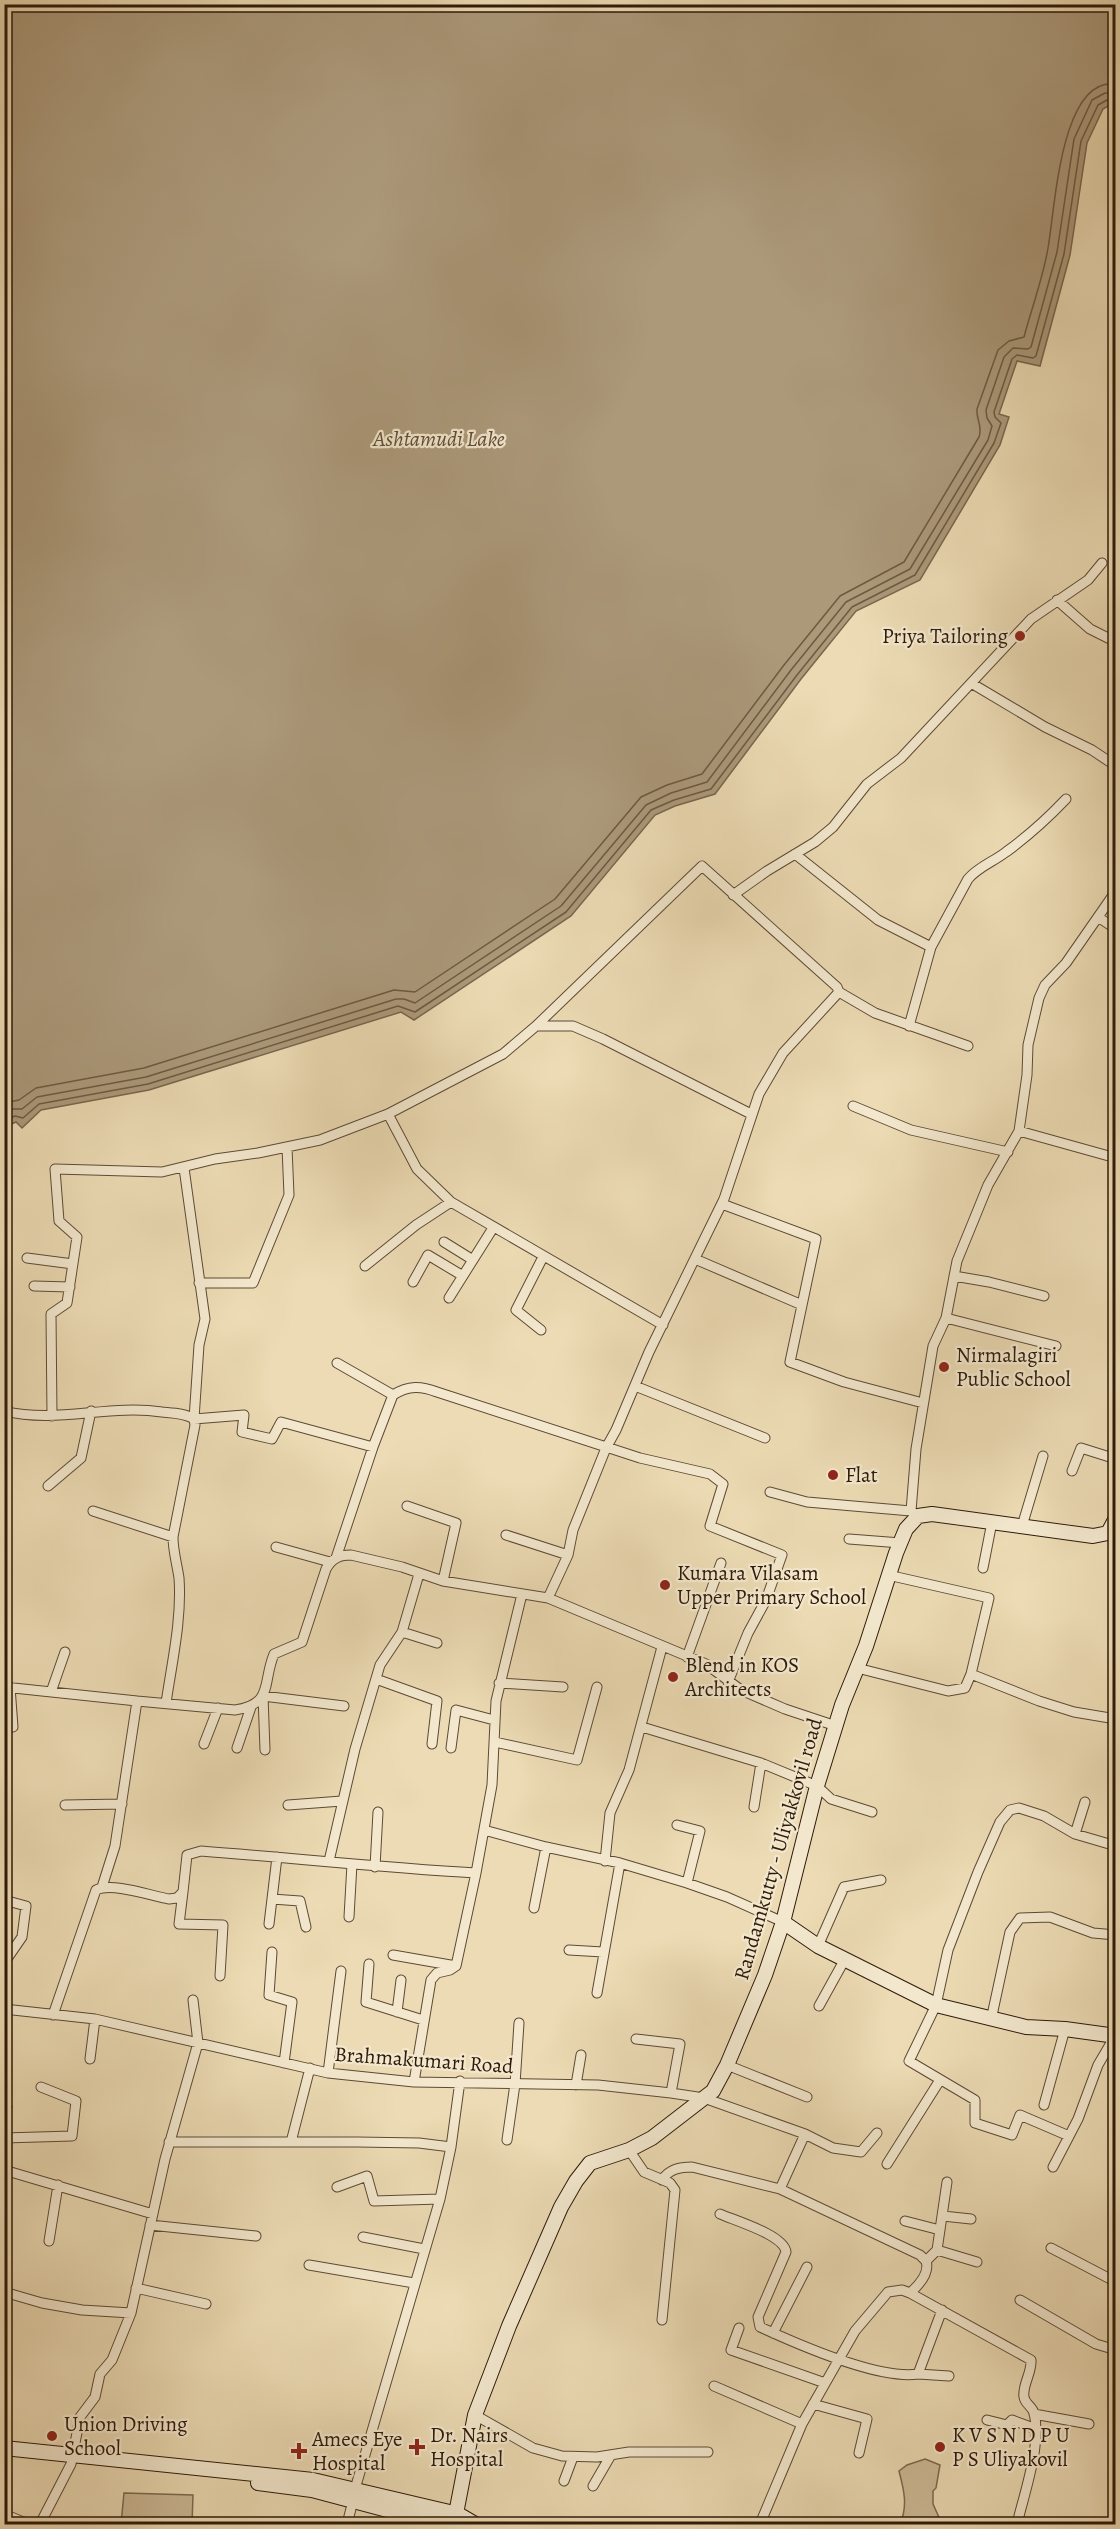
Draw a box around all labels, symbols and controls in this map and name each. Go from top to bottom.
water label: Ashtamudi Lake [372,424,505,454]
place label: Priya Tailoring [882,622,1008,650]
marker: Priya Tailoring [1013,629,1027,643]
place label: Nirmalagiri Public School [956,1341,1071,1393]
marker: Nirmalagiri Public School [937,1360,951,1374]
place label: Flat [845,1461,878,1489]
marker: Flat [826,1468,840,1482]
place label: Kumara Vilasam Upper Primary School [677,1559,866,1611]
marker: Kumara Vilasam Upper Primary School [658,1578,672,1592]
place label: Blend in KOS Architects [684,1651,799,1703]
marker: Blend in KOS Architects [666,1670,680,1684]
street label: Randamkutty - Uliyakkovil road [727,1714,829,1983]
street label: Brahmakumari Road [334,2040,515,2080]
place label: Union Driving School [64,2410,188,2462]
place label: Dr. Nairs Hospital [430,2421,508,2473]
place label: K V S N D P U P S Uliyakovil [952,2421,1070,2473]
place label: Amecs Eye Hospital [311,2425,402,2477]
marker: Union Driving School [45,2429,59,2443]
marker: Dr. Nairs Hospital [408,2438,426,2456]
marker: K V S N D P U P S Uliyakovil [933,2440,947,2454]
marker: Amecs Eye Hospital [290,2442,308,2460]

